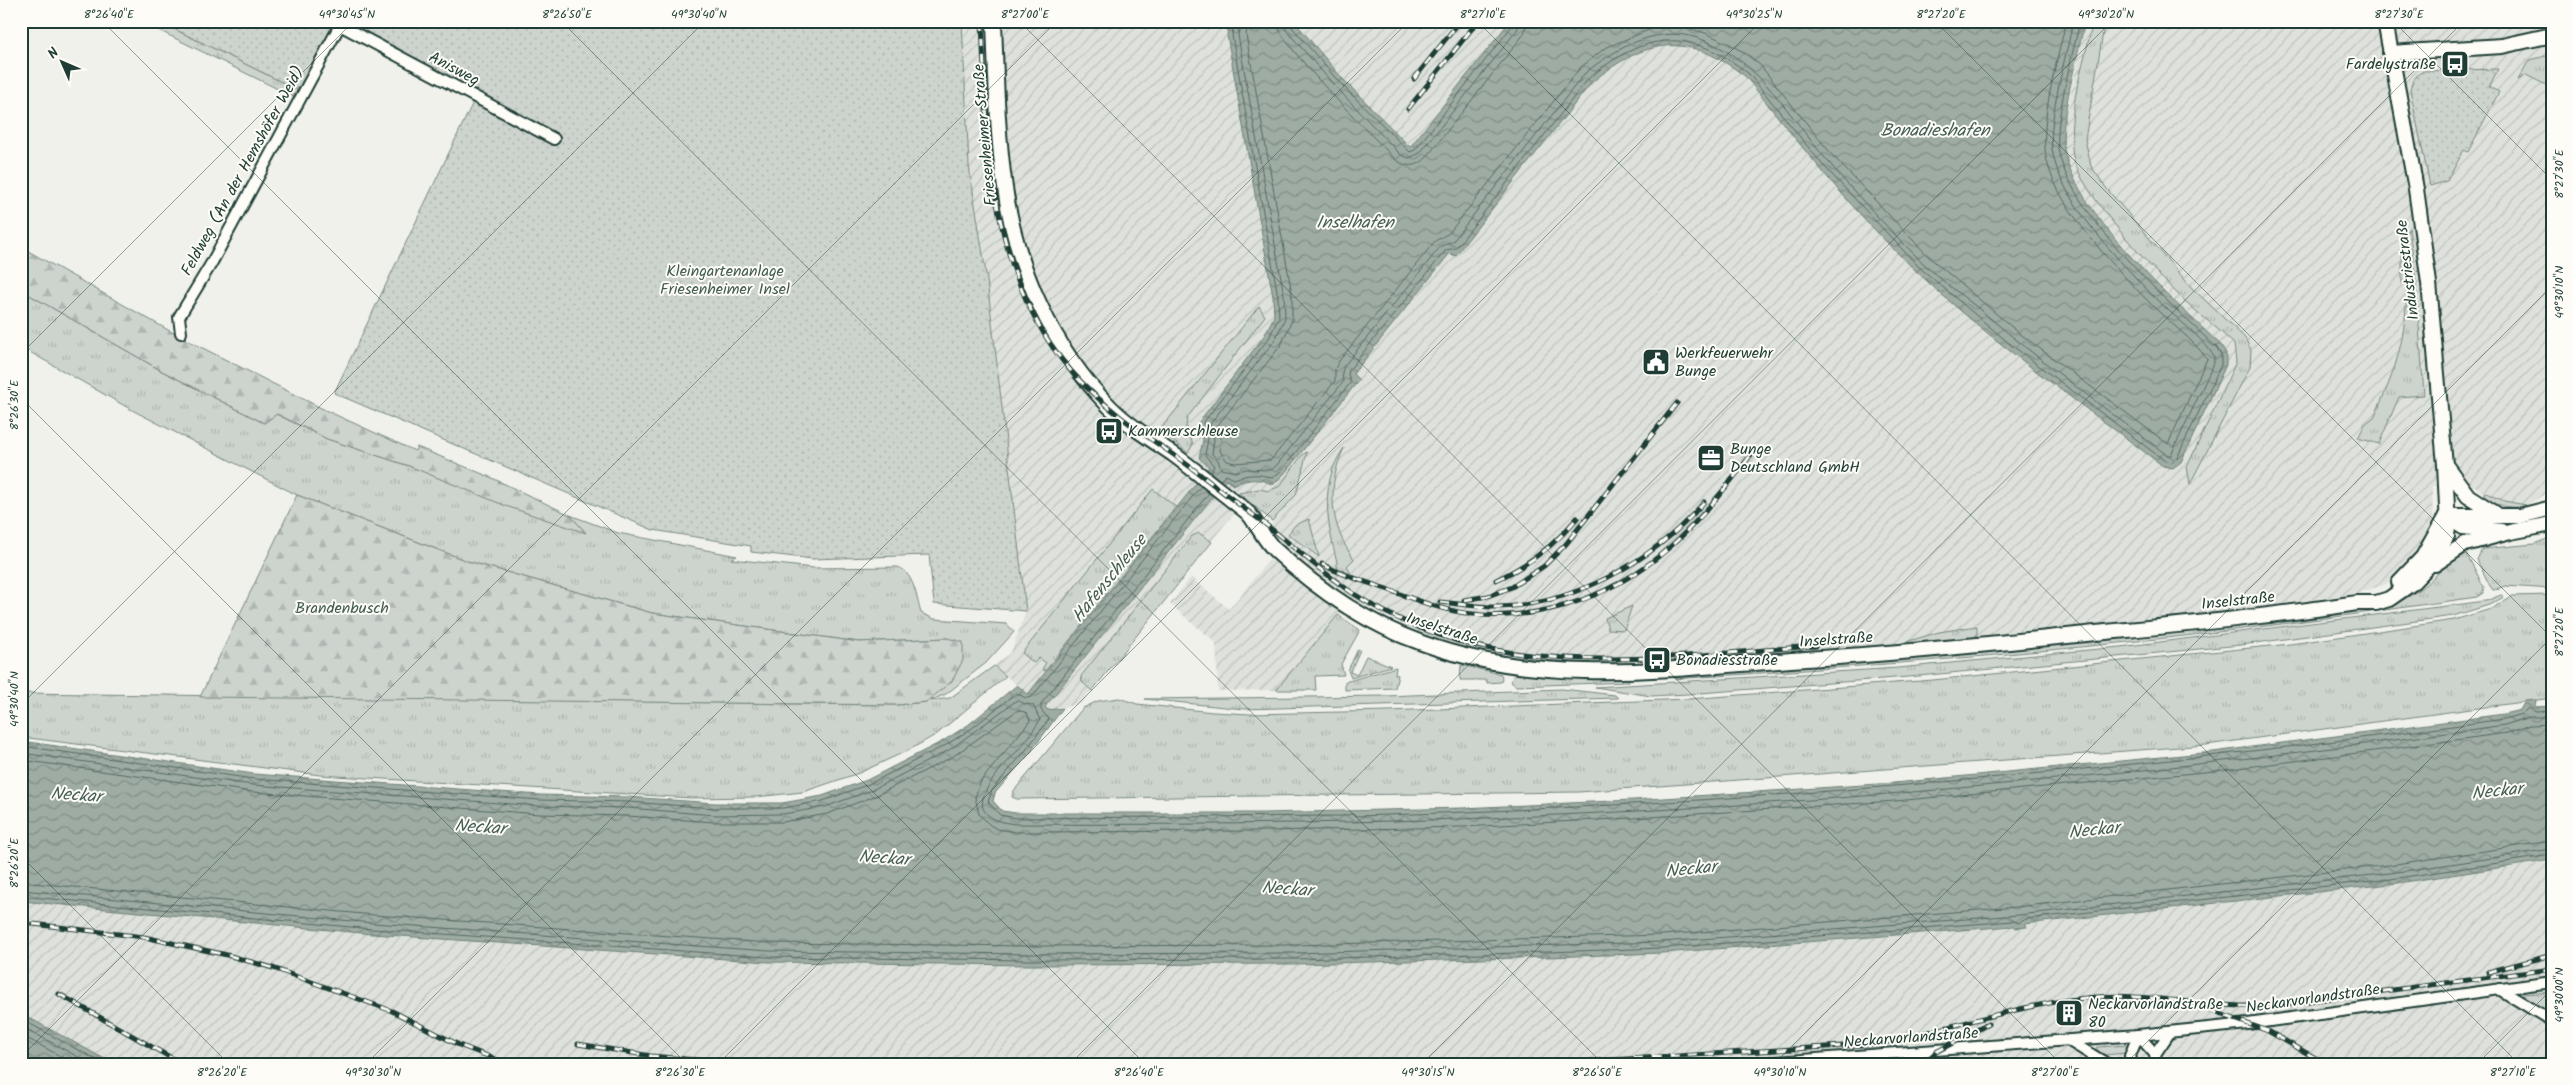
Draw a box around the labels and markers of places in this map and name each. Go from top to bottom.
bus stop icon: Fardelystraße [2440,49,2470,79]
place label: Fardelystraße [2346,52,2436,77]
place label: Werkfeuerwehr Bunge [1675,341,1774,384]
public building icon: Werkfeuerwehr Bunge [1641,347,1671,377]
bus stop icon: Kammerschleuse [1094,416,1124,446]
place label: Kammerschleuse [1128,419,1238,444]
place label: Bunge Deutschland GmbH [1730,437,1860,480]
office icon: Bunge Deutschland GmbH [1696,443,1726,473]
bus stop icon: Bonadiesstraße [1642,645,1672,675]
place label: Bonadiesstraße [1676,648,1778,673]
place label: Neckarvorlandstraße 80 [2088,992,2223,1035]
building icon: Neckarvorlandstraße 80 [2054,998,2084,1028]

